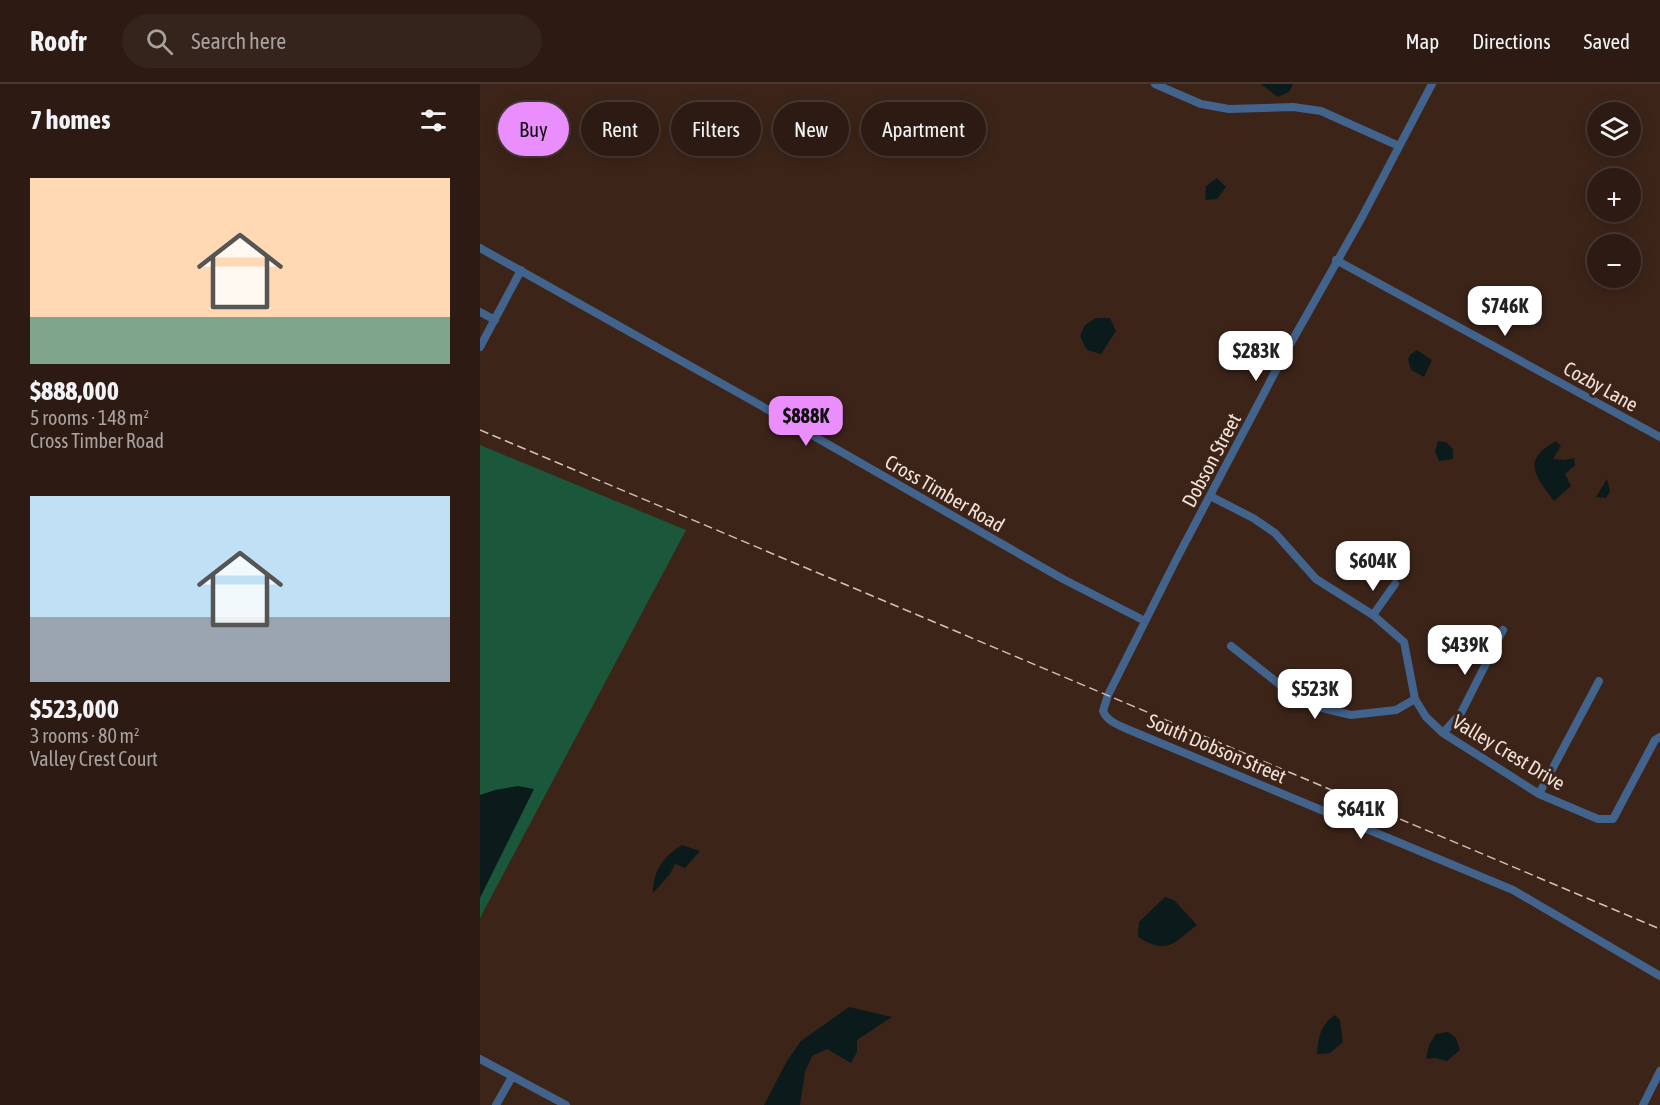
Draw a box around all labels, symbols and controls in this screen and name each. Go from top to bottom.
search box [122,14,542,68]
text: Roofr [30,25,86,57]
icon: search [143,25,176,58]
text: Search here [191,28,286,54]
text: Map [1405,29,1439,53]
text: Directions [1472,29,1551,53]
text: Saved [1584,29,1630,53]
chip: Buy [498,102,569,156]
chip: Rent [581,102,659,156]
chip: Filters [671,102,761,156]
chip: New [773,102,849,156]
chip: Apartment [861,102,986,156]
map controls [1587,102,1641,288]
button: layers [1587,102,1641,156]
icon: filters [417,104,450,137]
text: 7 homes [30,105,110,135]
button: + [1587,168,1641,222]
icon: home [186,217,294,325]
button: − [1587,234,1641,288]
pin: $746K [1463,286,1547,337]
text: $746K [1482,294,1528,317]
pin: $283K [1214,331,1298,382]
text: $283K [1233,339,1279,362]
street label: Cozby Lane [1560,356,1642,416]
text: $888,000 [30,376,119,406]
pin: $888K [764,396,848,447]
text: $888K [783,404,829,427]
text: 5 rooms · 148 m² [30,406,149,429]
street label: Dobson Street [1177,409,1245,511]
text: Cross Timber Road [30,429,164,452]
street label: Cross Timber Road [881,450,1009,536]
icon: home [186,535,294,643]
pin: $604K [1331,541,1415,592]
text: $604K [1350,549,1396,572]
pin: $439K [1423,625,1507,676]
text: $439K [1442,633,1488,656]
pin: $523K [1273,669,1357,720]
text: $523K [1292,677,1338,700]
text: $523,000 [30,694,119,724]
street label: South Dobson Street [1144,708,1290,788]
street label: Valley Crest Drive [1449,709,1569,795]
text: 3 rooms · 80 m² [30,724,140,747]
text: Valley Crest Court [30,747,158,770]
pin: $641K [1319,789,1403,840]
text: $641K [1338,797,1384,820]

